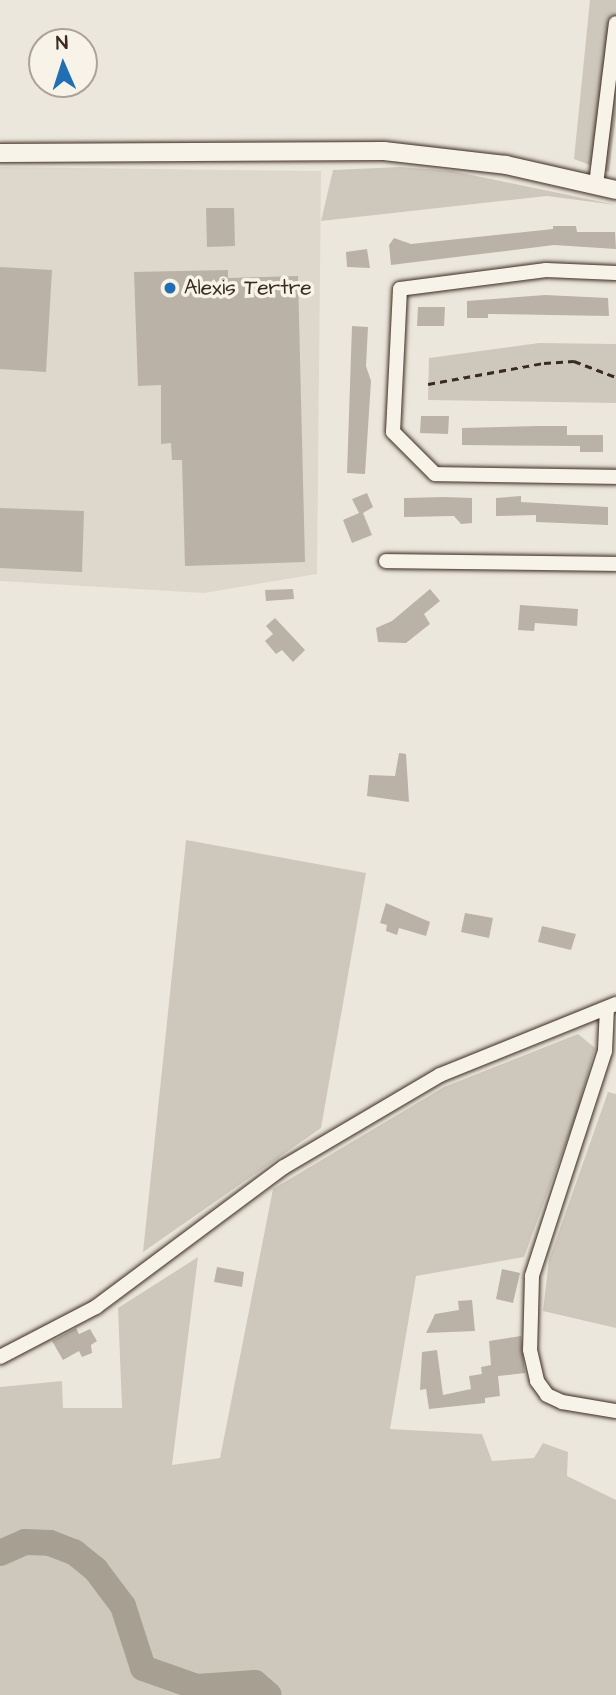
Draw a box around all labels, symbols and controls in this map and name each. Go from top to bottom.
north arrow [28,28,98,98]
text: N [55,30,69,57]
place label: Alexis Tertre [184,275,312,301]
marker: Alexis Tertre [162,280,178,296]

